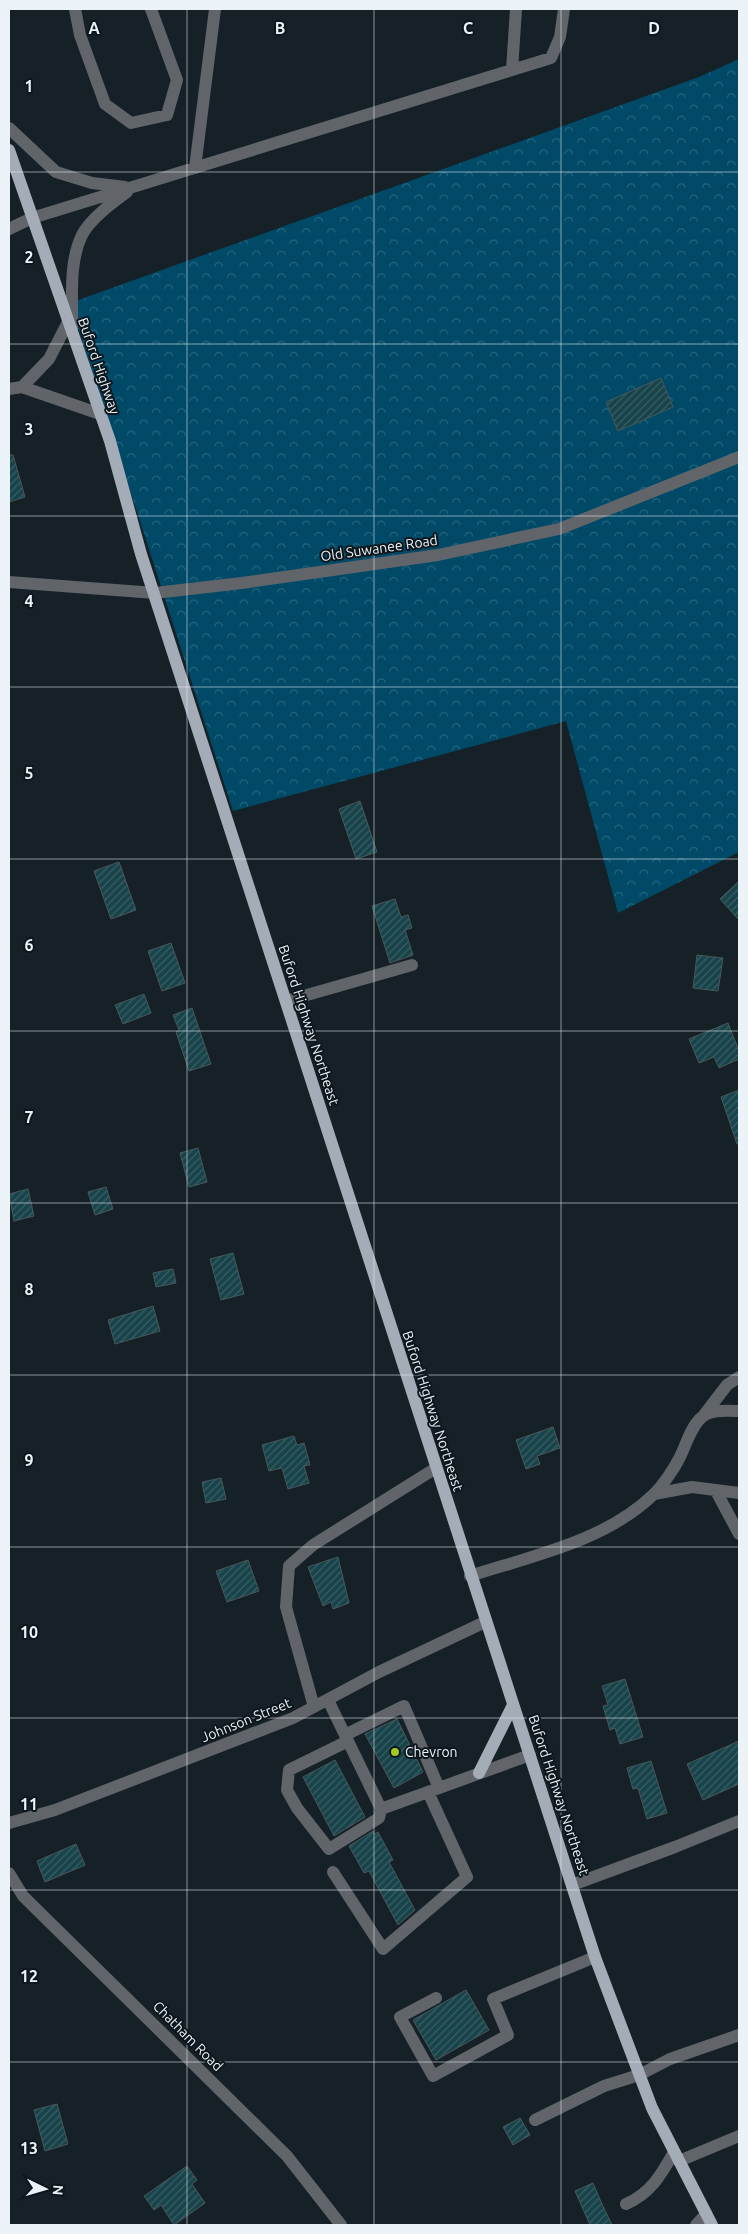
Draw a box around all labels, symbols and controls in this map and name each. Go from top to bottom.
text: A [88,19,100,37]
text: B [275,19,285,37]
text: C [463,19,473,37]
text: D [648,19,660,37]
text: 1 [24,77,34,95]
text: 2 [24,248,34,266]
street label: Buford Highway [75,316,123,417]
text: 3 [24,420,34,438]
street label: Old Suwanee Road [319,532,439,564]
text: 4 [24,592,34,610]
text: 5 [24,764,34,782]
text: 6 [24,936,34,954]
street label: Buford Highway Northeast [275,943,343,1108]
text: 7 [24,1108,34,1126]
text: 8 [24,1280,34,1298]
street label: Buford Highway Northeast [399,1329,467,1494]
text: 9 [24,1451,34,1469]
text: 10 [20,1623,38,1641]
street label: Johnson Street [199,1694,294,1745]
street label: Buford Highway Northeast [525,1713,593,1878]
place label: Chevron [405,1744,458,1760]
marker: Chevron [389,1746,401,1758]
text: 11 [20,1795,38,1813]
text: 12 [20,1967,38,1985]
street label: Chatham Road [150,1998,226,2074]
text: 13 [20,2139,38,2157]
north arrow [20,2164,70,2214]
text: N [50,2184,66,2196]

